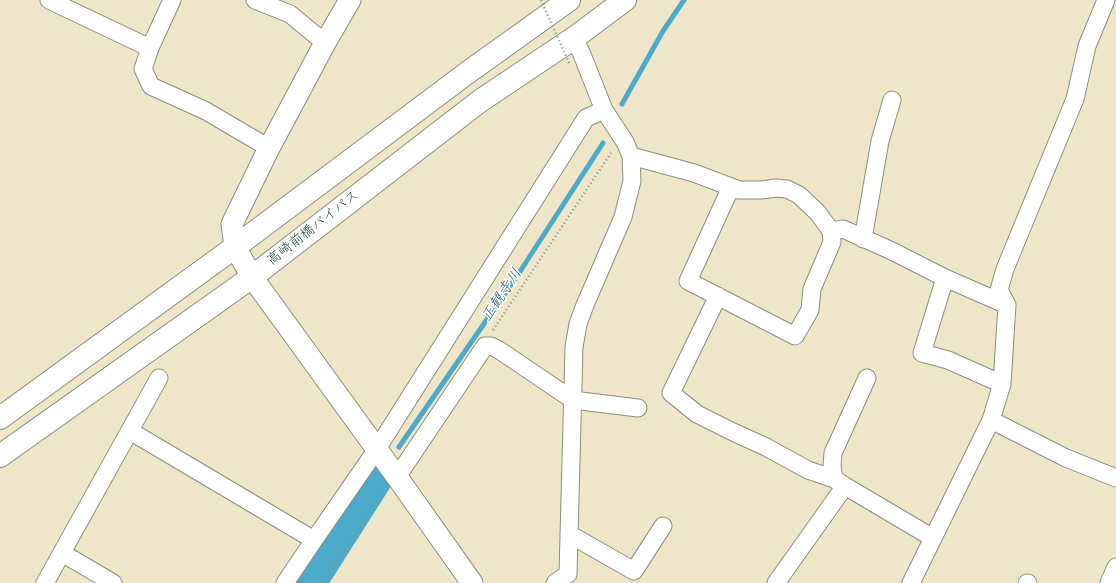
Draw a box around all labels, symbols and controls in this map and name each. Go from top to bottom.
street label: 高崎前橋バイパス [265,188,363,270]
water label: 正観寺川 [479,266,527,326]

